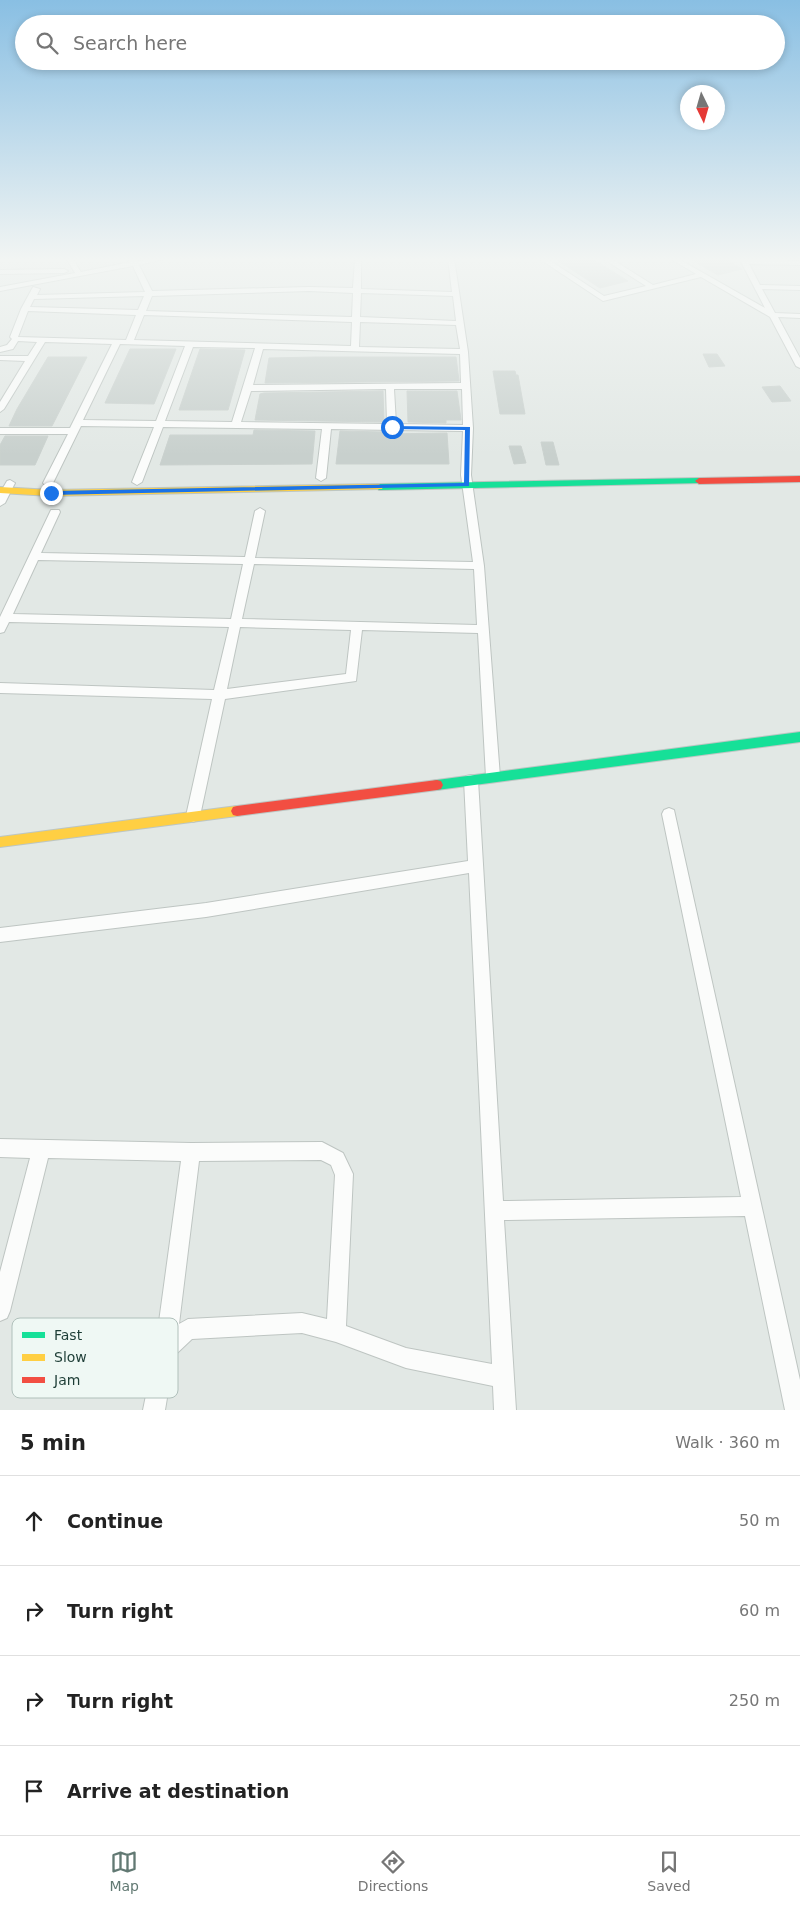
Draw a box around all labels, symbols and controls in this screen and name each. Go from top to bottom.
search box [15,15,785,70]
icon: search [33,29,61,57]
text: Search here [73,32,187,54]
north arrow [680,85,725,130]
route start [381,416,404,439]
route end [40,482,63,505]
legend [12,1318,178,1398]
text: Fast [54,1327,83,1343]
text: Slow [54,1349,87,1365]
text: Jam [53,1372,80,1388]
text: 5 min [20,1431,86,1455]
text: Walk · 360 m [675,1433,780,1452]
icon: ahead [20,1507,48,1535]
text: Continue [67,1510,163,1532]
text: 50 m [739,1511,780,1530]
icon: right [20,1597,48,1625]
text: Turn right [67,1600,173,1622]
text: 60 m [739,1601,780,1620]
icon: right [20,1687,48,1715]
text: Turn right [67,1690,173,1712]
text: 250 m [729,1691,780,1710]
icon: arrive [20,1777,48,1805]
text: Arrive at destination [67,1780,289,1802]
tab: Map [109,1848,139,1894]
tab: Directions [358,1848,428,1894]
tab: Saved [647,1848,691,1894]

